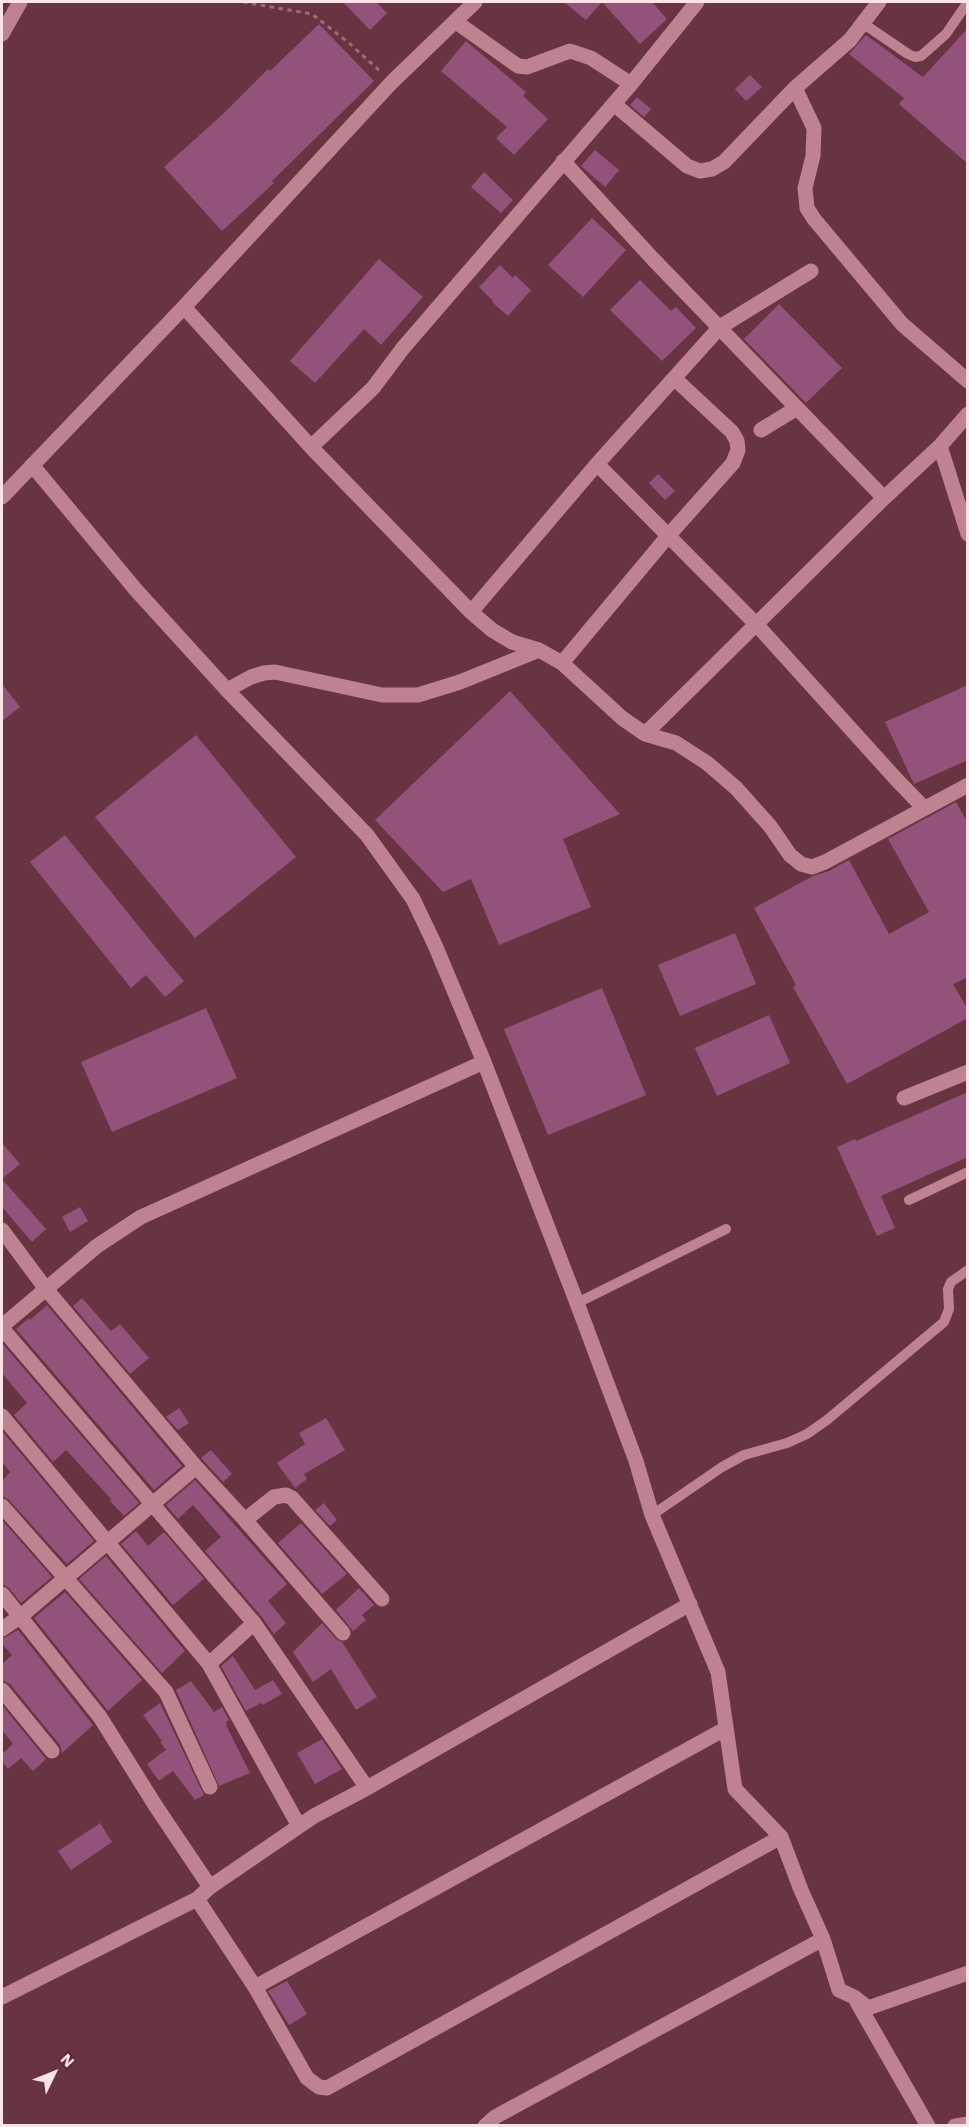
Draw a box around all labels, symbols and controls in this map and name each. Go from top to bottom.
north arrow [24,2043,84,2103]
text: N [57,2050,79,2071]

